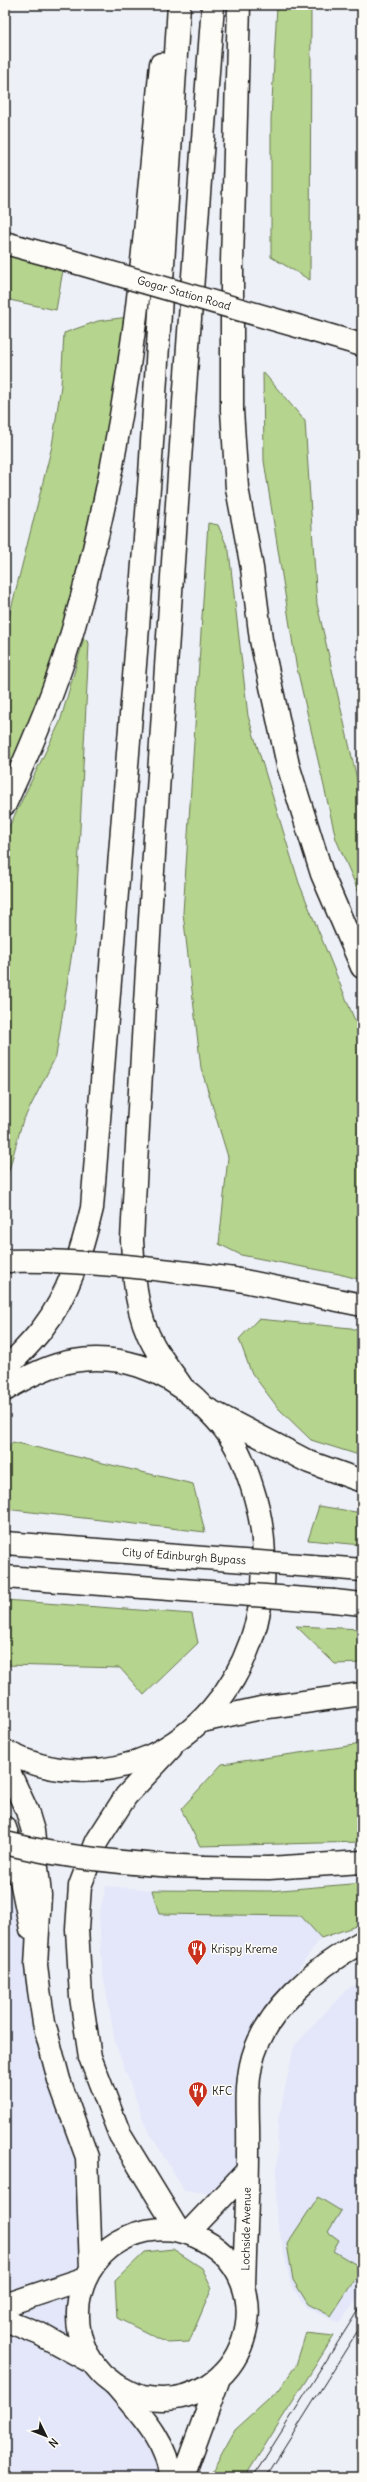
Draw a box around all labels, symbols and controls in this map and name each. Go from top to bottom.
street label: Gogar Station Road [136,273,233,313]
street label: City of Edinburgh Bypass [122,1545,246,1567]
restaurant icon: Krispy Kreme [186,1938,208,1966]
place label: Krispy Kreme [211,1942,277,1956]
restaurant icon: KFC [187,2080,209,2108]
place label: KFC [212,2084,232,2098]
street label: Lochside Avenue [238,2187,254,2271]
north arrow [26,2416,66,2456]
text: N [46,2435,61,2450]

